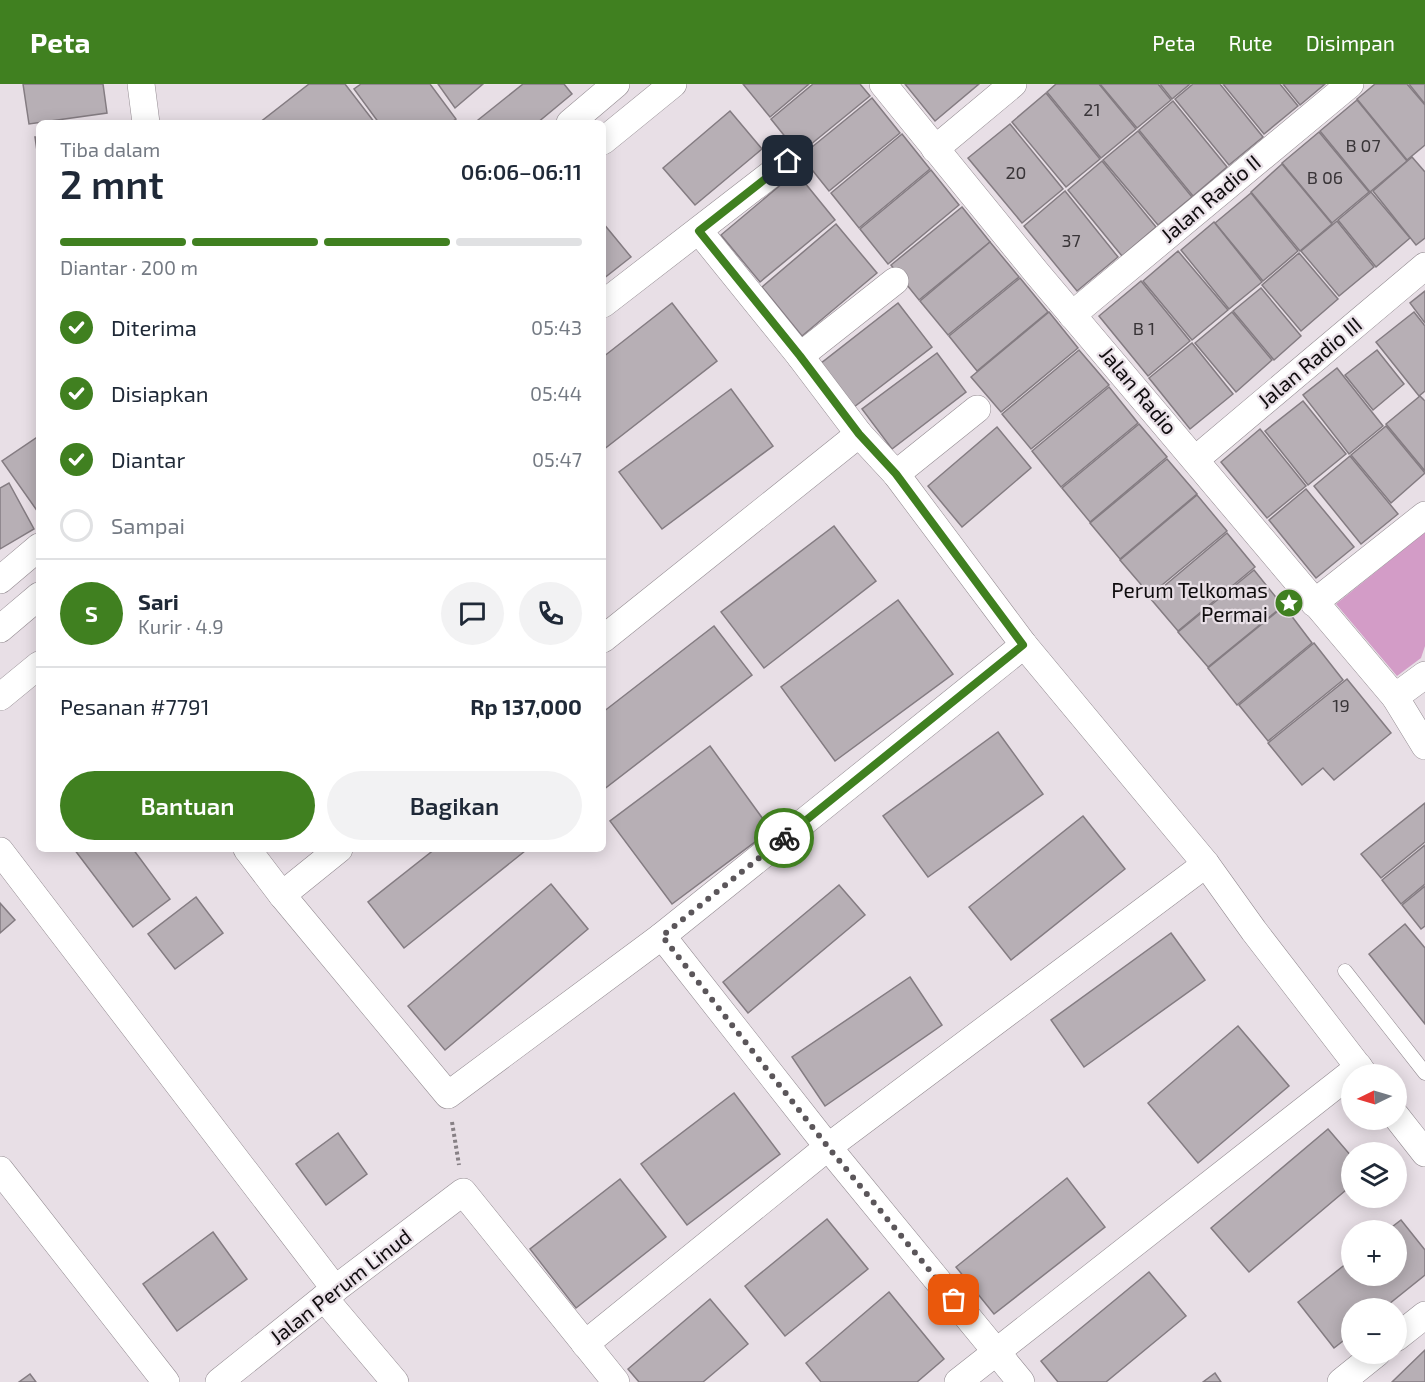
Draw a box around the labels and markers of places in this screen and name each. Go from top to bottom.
pin [762,135,813,186]
place label: Perum Telkomas Permai [1111,577,1268,626]
place icon: Perum Telkomas Permai [1273,587,1305,619]
pin [928,1274,979,1325]

